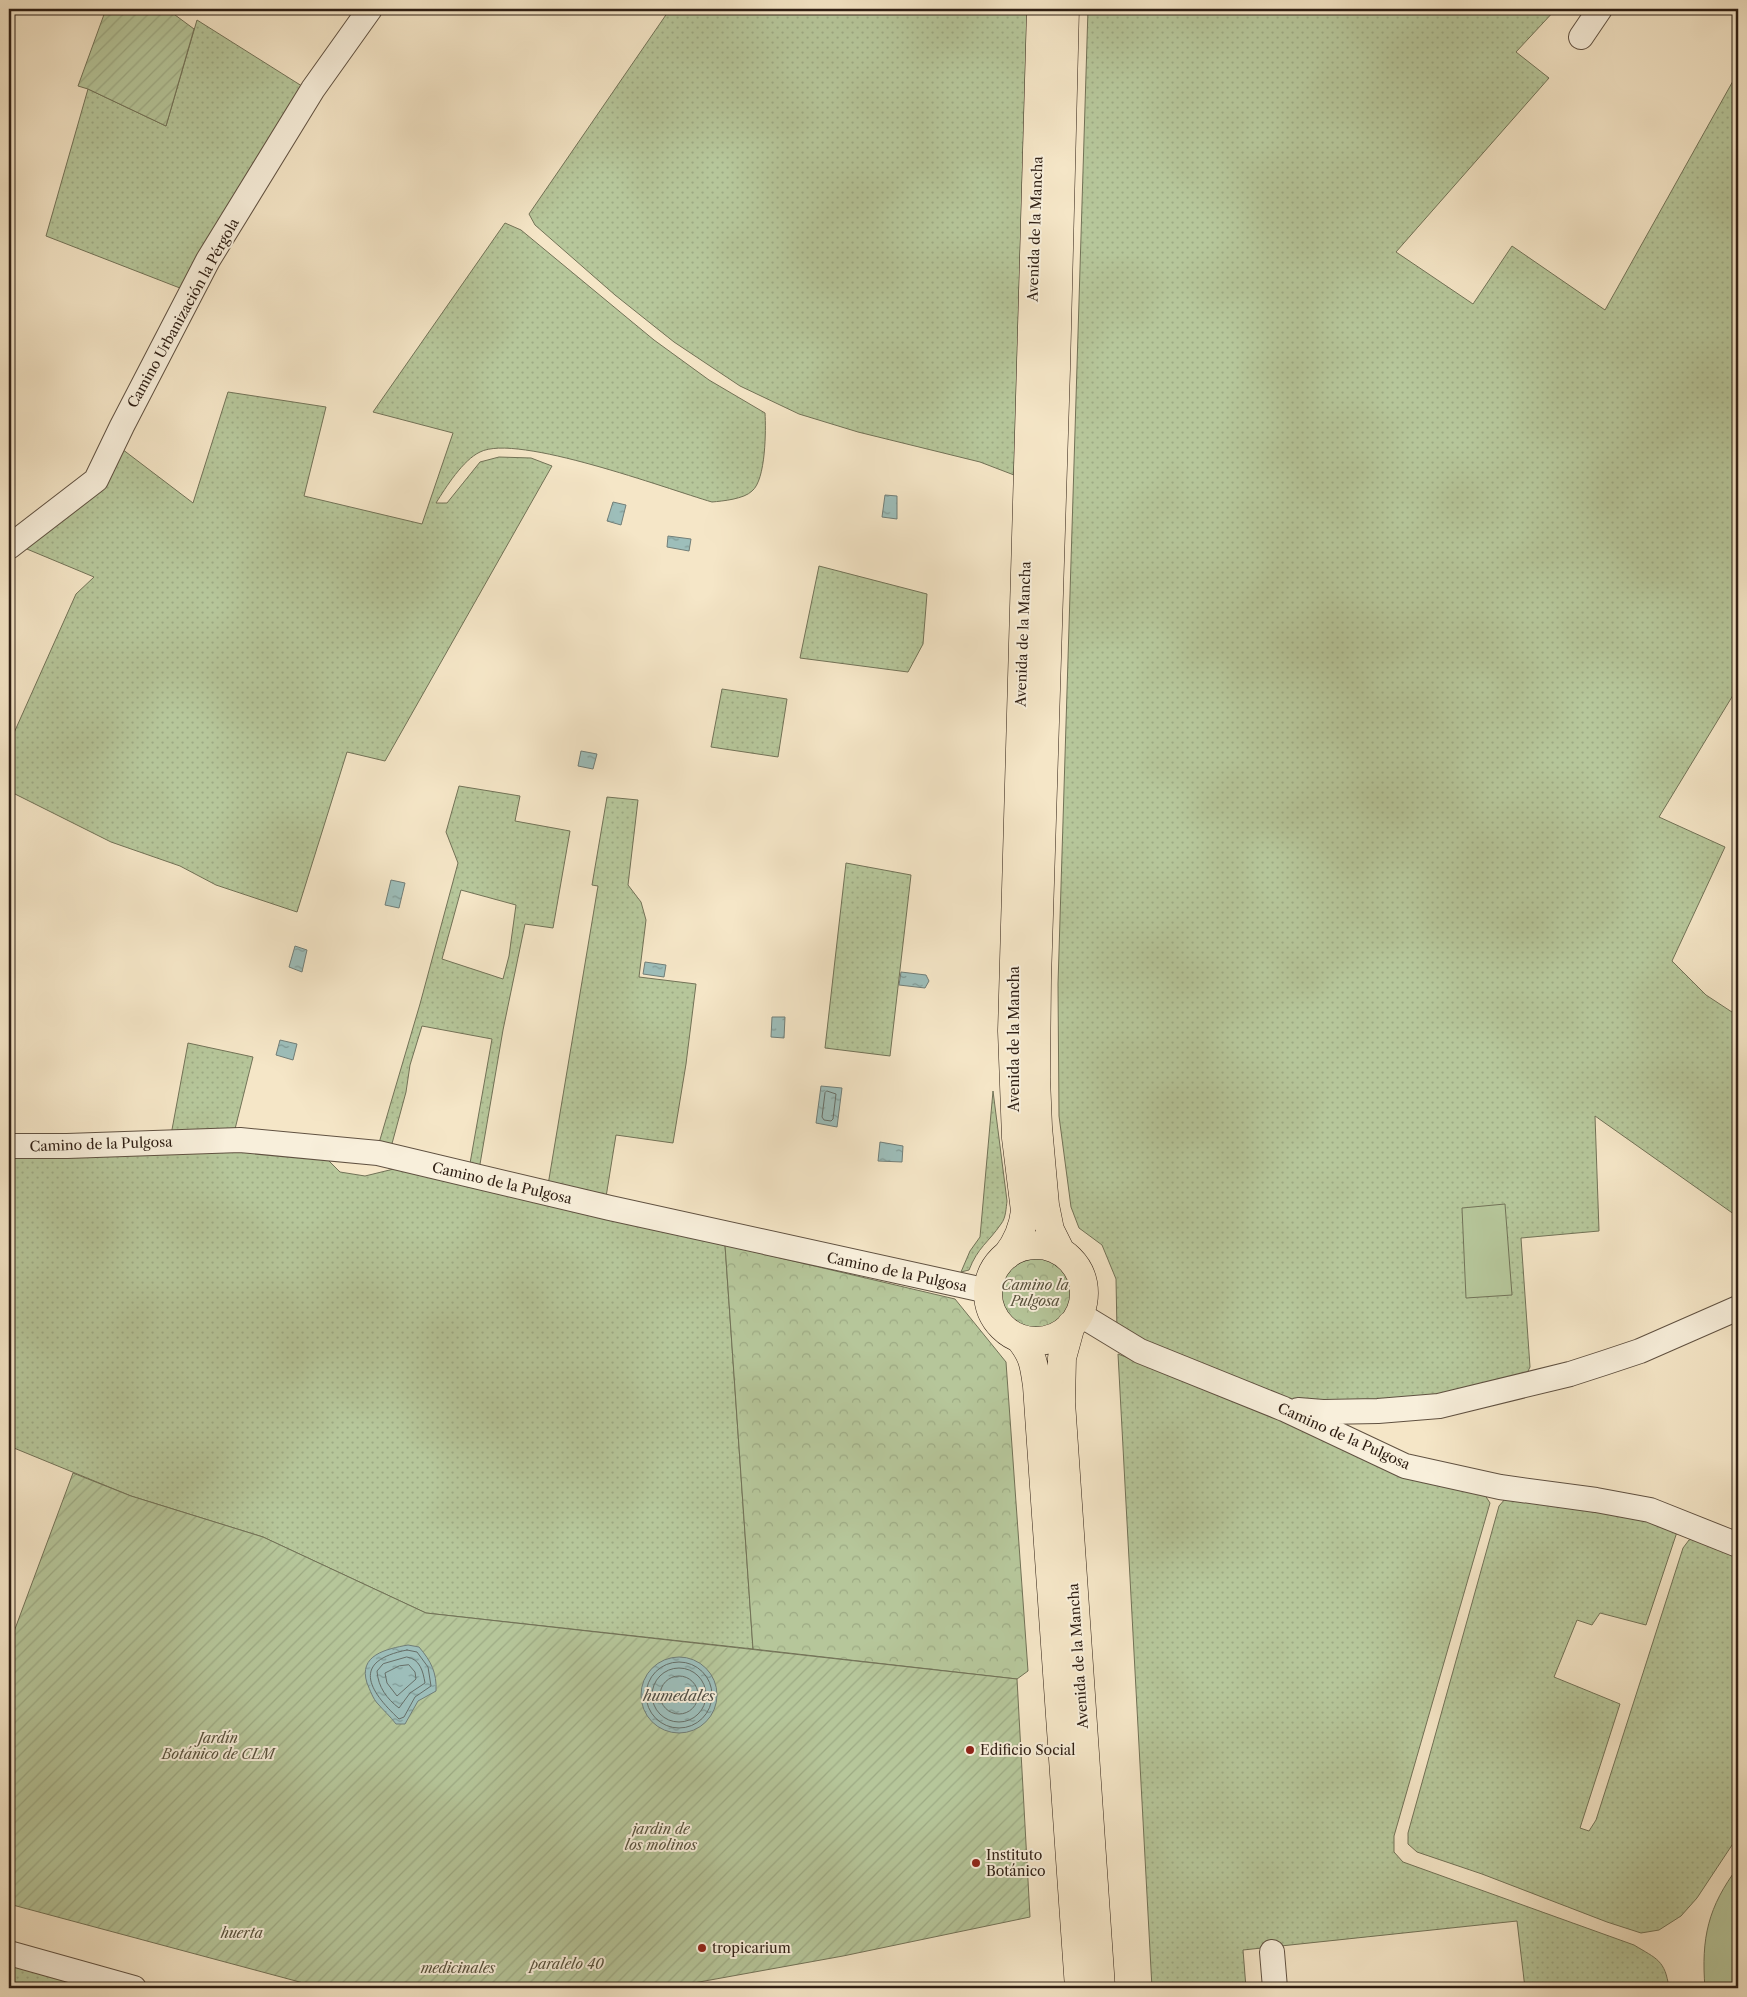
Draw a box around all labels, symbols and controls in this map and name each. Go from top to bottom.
street label: Avenida de la Mancha [1023,155,1047,303]
street label: Camino Urbanización la Pérgola [123,214,243,411]
street label: Avenida de la Mancha [1011,560,1035,708]
street label: Avenida de la Mancha [1005,965,1023,1113]
street label: Camino de la Pulgosa [29,1132,173,1155]
street label: Camino de la Pulgosa [430,1158,574,1208]
street label: Camino de la Pulgosa [825,1248,969,1296]
park label: Camino la Pulgosa [1001,1276,1069,1310]
street label: Camino de la Pulgosa [1275,1399,1414,1474]
street label: Avenida de la Mancha [1064,1582,1092,1730]
water label: humedales [642,1686,715,1705]
park label: Jardín Botánico de CLM [161,1729,277,1763]
place label: Edificio Social [980,1741,1075,1759]
marker: Edificio Social [964,1744,976,1756]
park label: jardin de los molinos [625,1820,698,1854]
place label: Instituto Botánico [986,1846,1046,1880]
marker: Instituto Botánico [970,1857,982,1869]
park label: huerta [220,1924,264,1942]
place label: tropicarium [712,1939,791,1957]
marker: tropicarium [696,1942,708,1954]
park label: paralelo 40 [528,1955,605,1973]
park label: medicinales [420,1959,496,1977]

